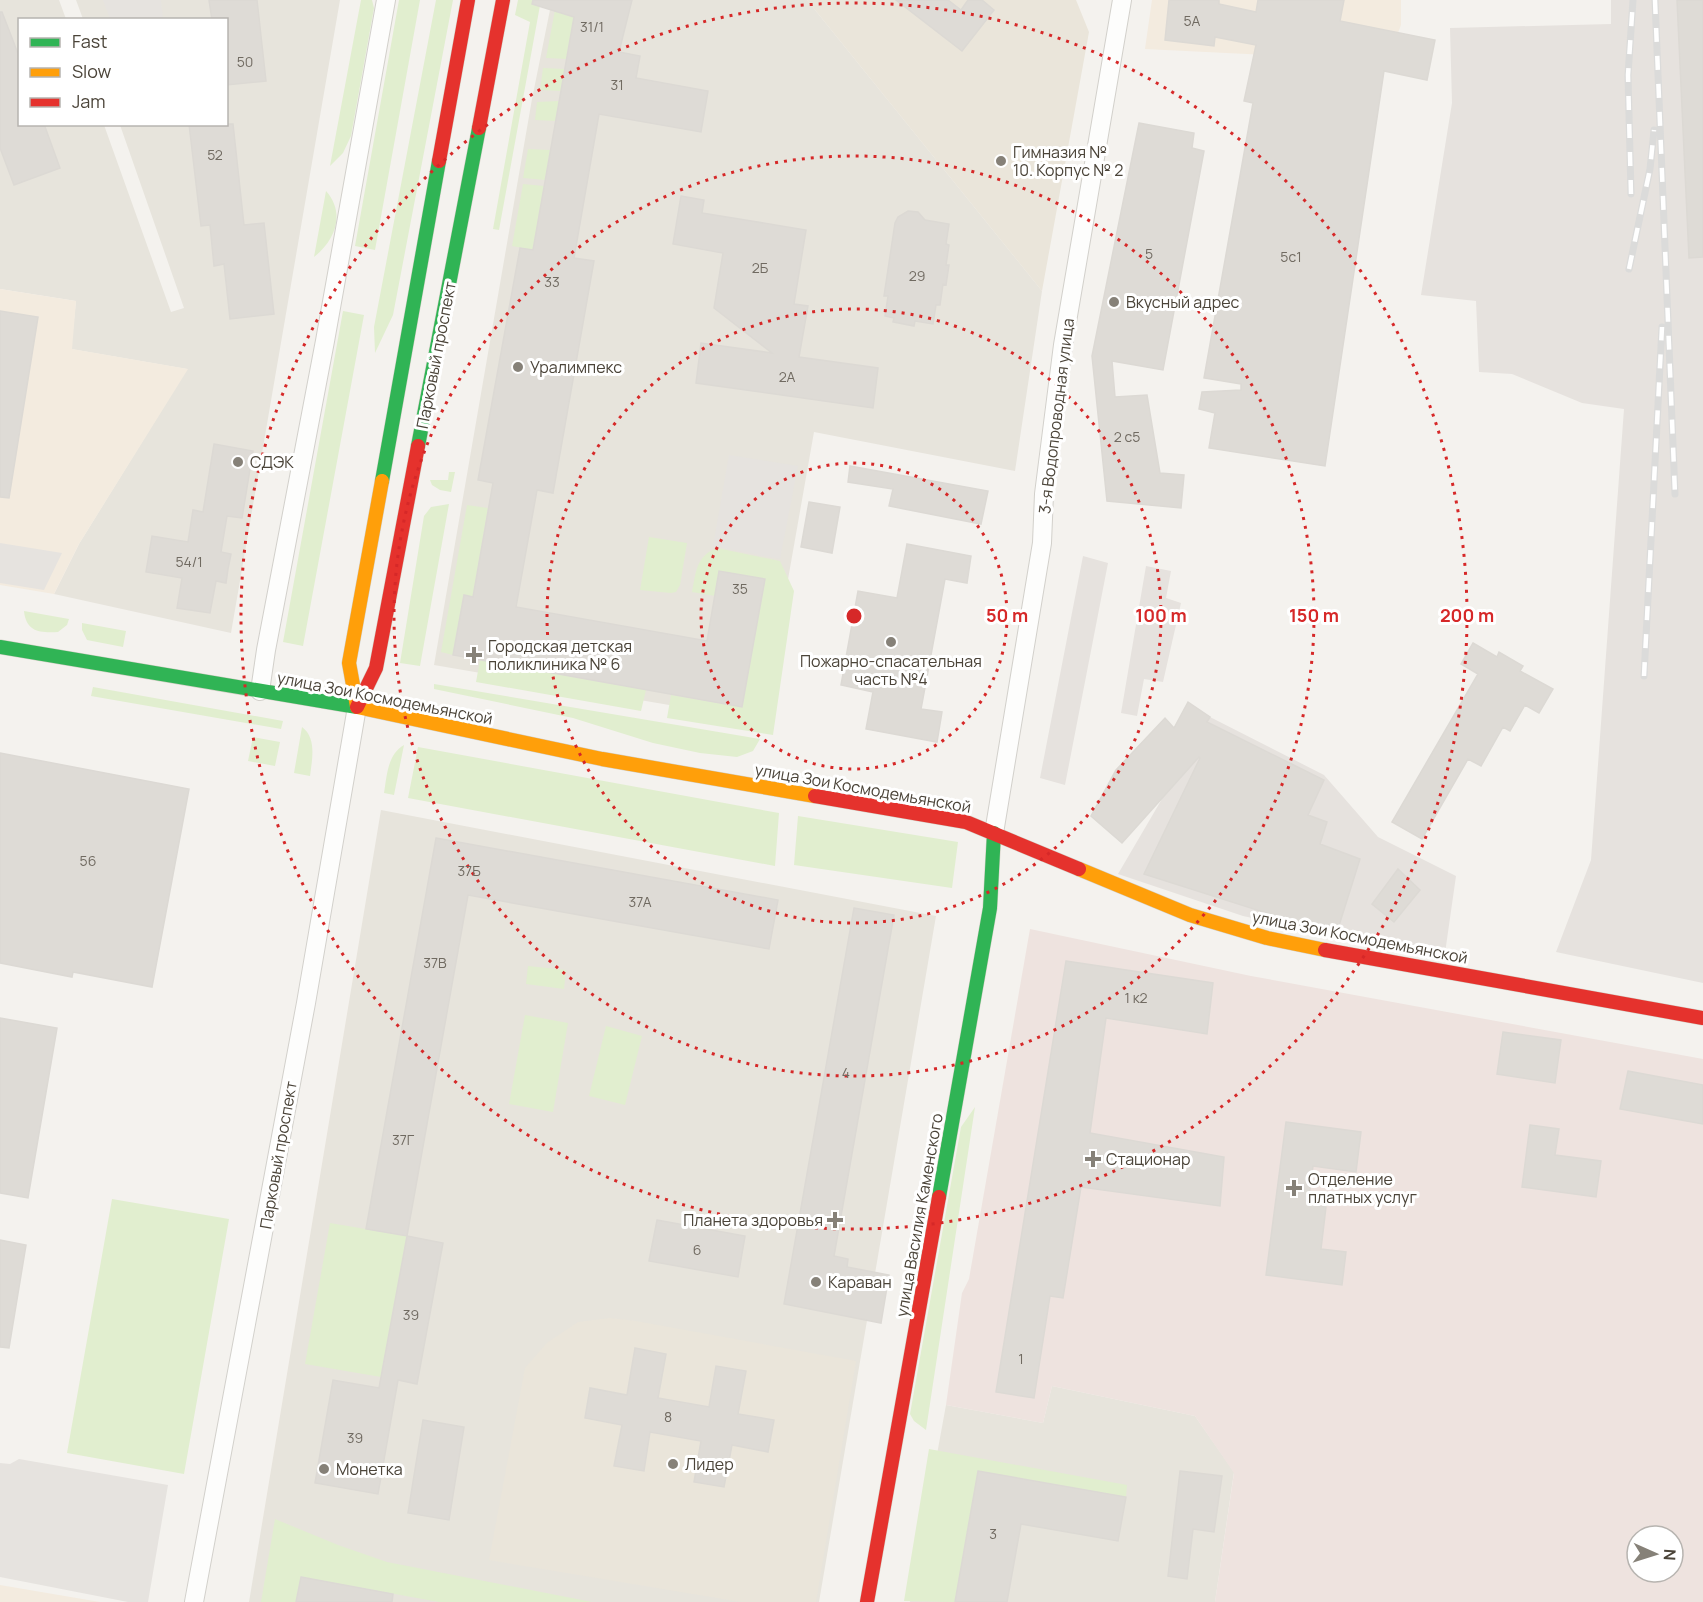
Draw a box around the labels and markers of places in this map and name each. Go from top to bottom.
place label: Гимназия № 10. Корпус № 2 [1013,141,1123,181]
marker: Гимназия № 10. Корпус № 2 [994,154,1008,168]
place label: Вкусный адрес [1126,291,1239,313]
marker: Вкусный адрес [1107,295,1121,309]
place label: Уралимпекс [530,356,622,378]
marker: Уралимпекс [511,360,525,374]
place label: СДЭК [250,451,294,473]
marker: СДЭК [231,455,245,469]
centre of rings [844,606,864,626]
place label: Городская детская поликлиника № 6 [488,635,632,675]
marker: Пожарно-спасательная часть №4 [884,635,898,649]
marker: Городская детская поликлиника № 6 [465,646,483,664]
place label: Пожарно-спасательная часть №4 [800,650,982,690]
place label: Стационар [1106,1148,1190,1170]
marker: Стационар [1084,1150,1102,1168]
place label: Отделение платных услуг [1308,1168,1417,1208]
marker: Отделение платных услуг [1285,1179,1303,1197]
place label: Планета здоровья [683,1209,823,1231]
marker: Планета здоровья [828,1213,842,1227]
place label: Караван [828,1271,892,1293]
marker: Караван [809,1275,823,1289]
place label: Лидер [685,1453,734,1475]
marker: Лидер [666,1457,680,1471]
place label: Монетка [336,1458,403,1480]
marker: Монетка [317,1462,331,1476]

